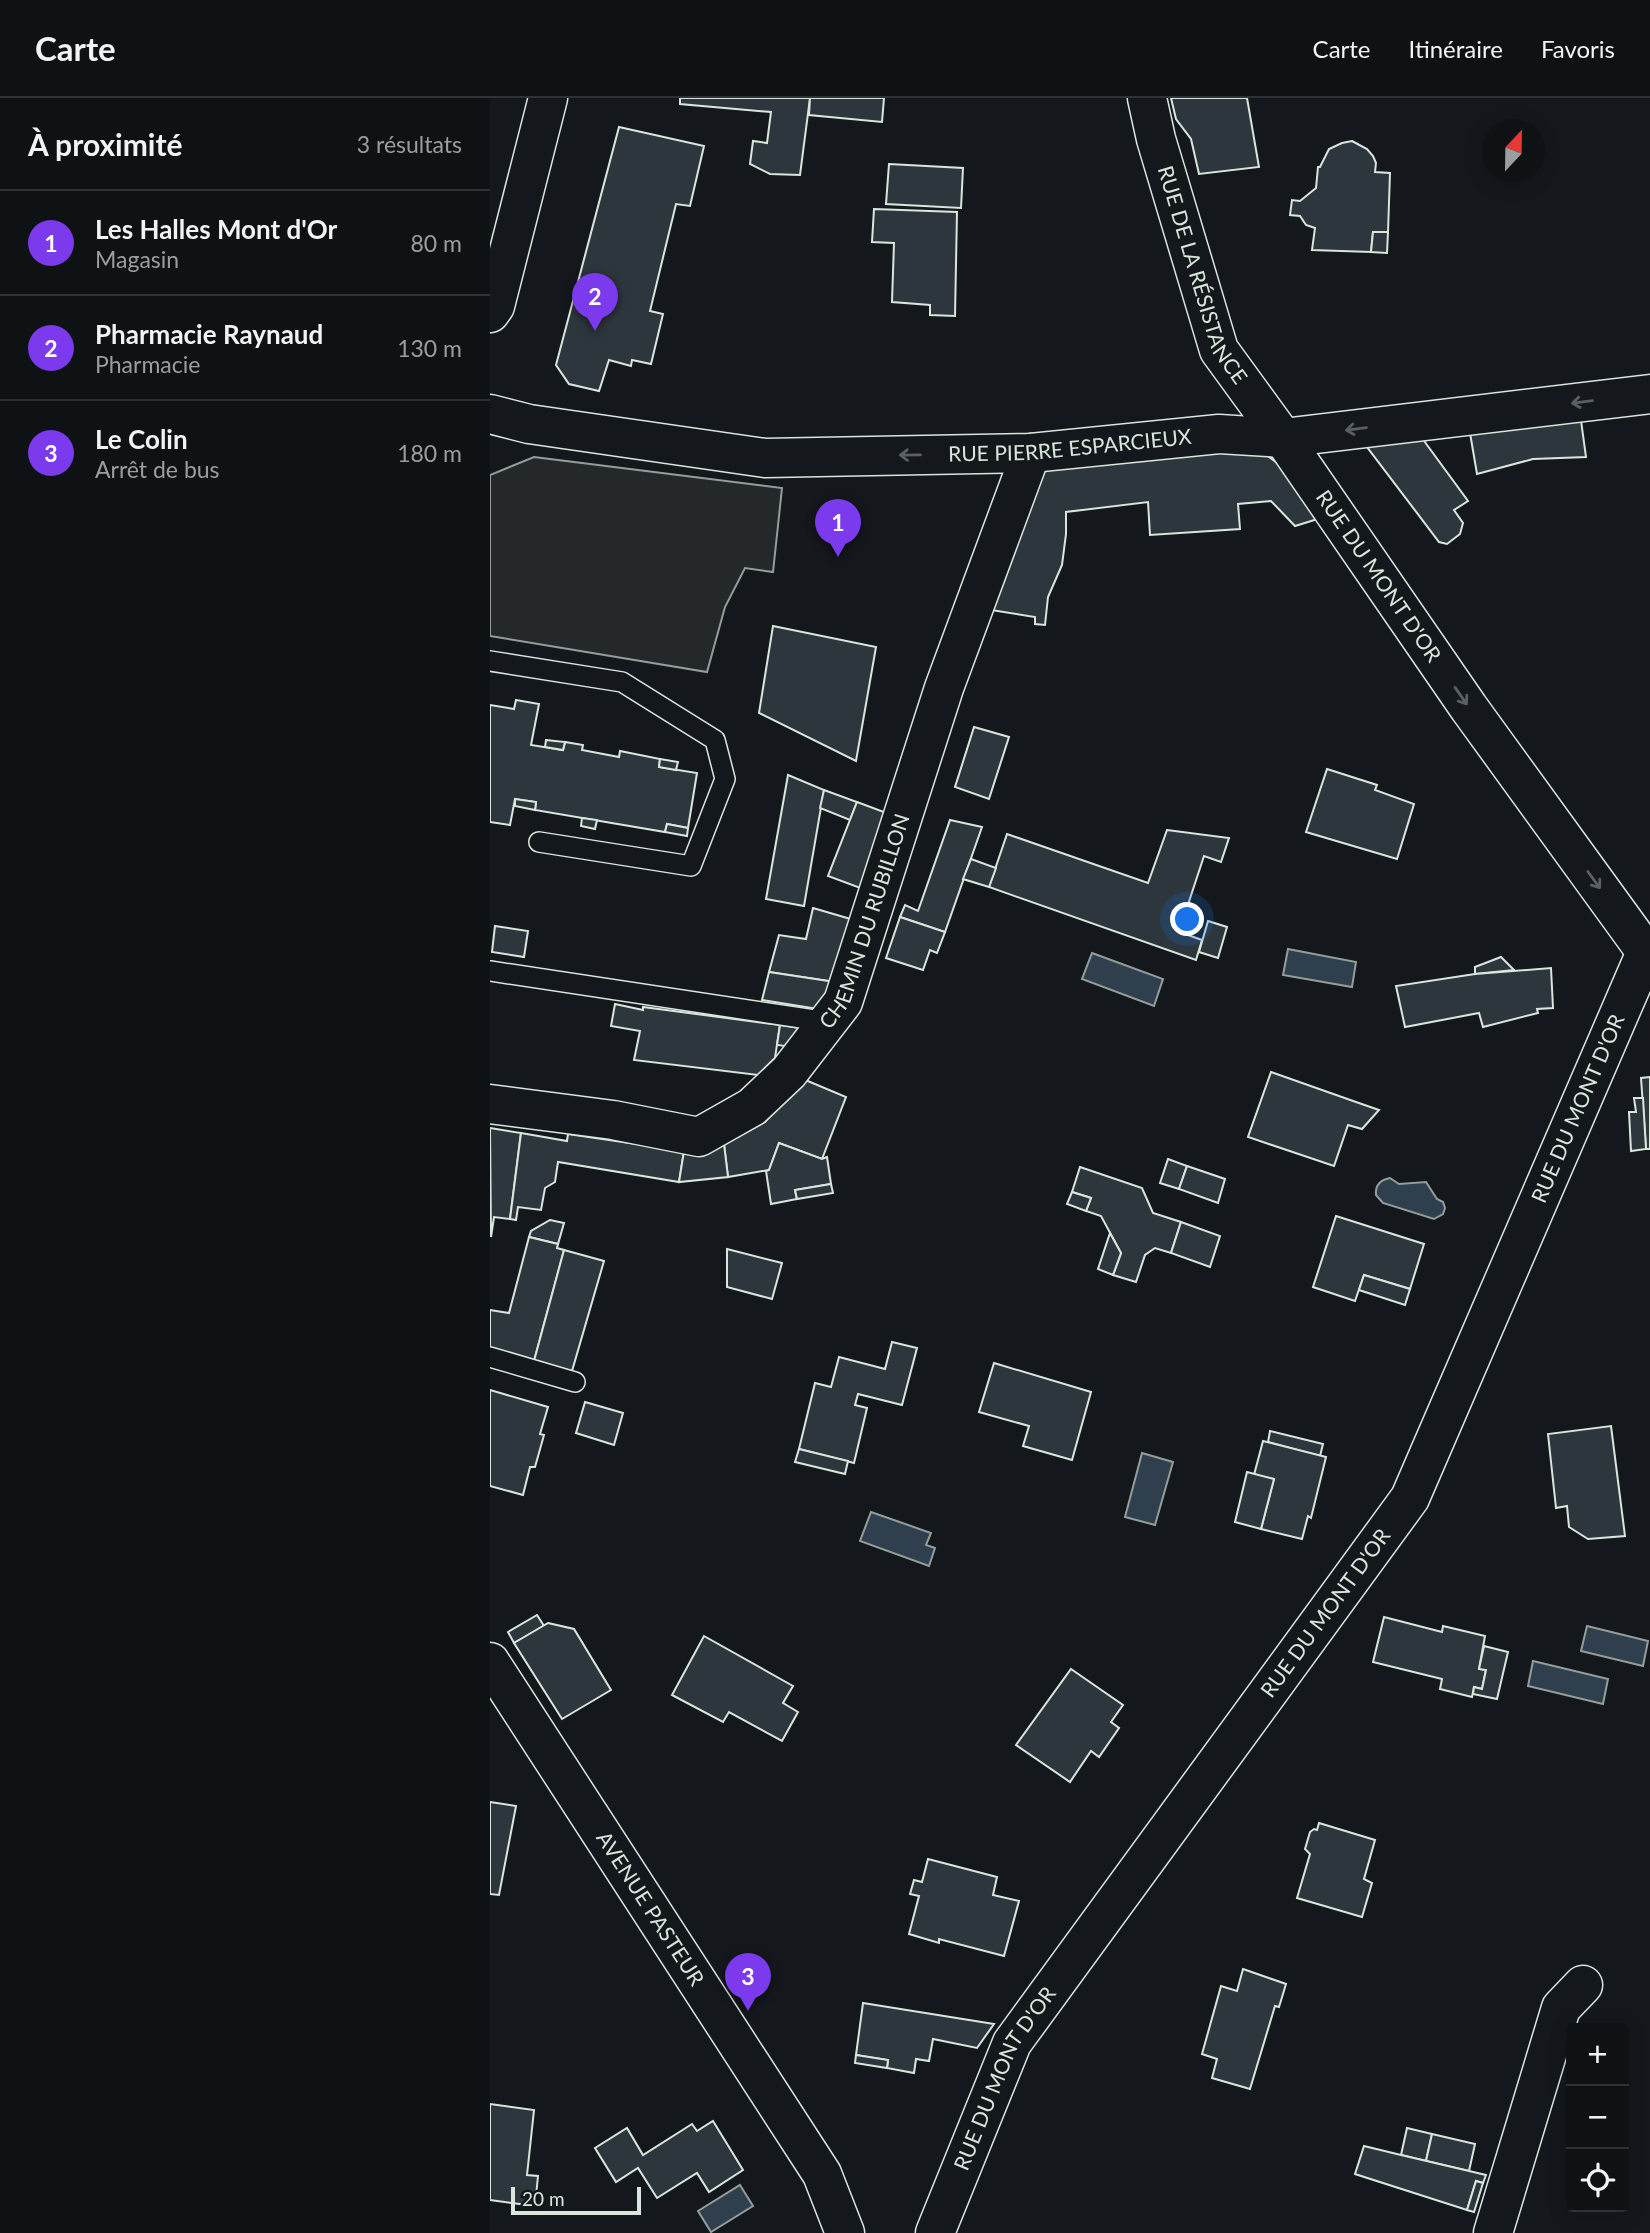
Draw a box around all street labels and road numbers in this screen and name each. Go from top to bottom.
street label: RUE DE LA RÉSISTANCE [1154,162,1253,388]
street label: RUE PIERRE ESPARCIEUX [948,423,1193,466]
street label: RUE DU MONT D'OR [1312,485,1448,667]
street label: CHEMIN DU RUBILLON [813,810,914,1033]
street label: RUE DU MONT D'OR [1525,1009,1629,1206]
street label: RUE DU MONT D'OR [1255,1523,1395,1702]
street label: AVENUE PASTEUR [592,1826,711,1990]
street label: RUE DU MONT D'OR [948,1981,1060,2174]

